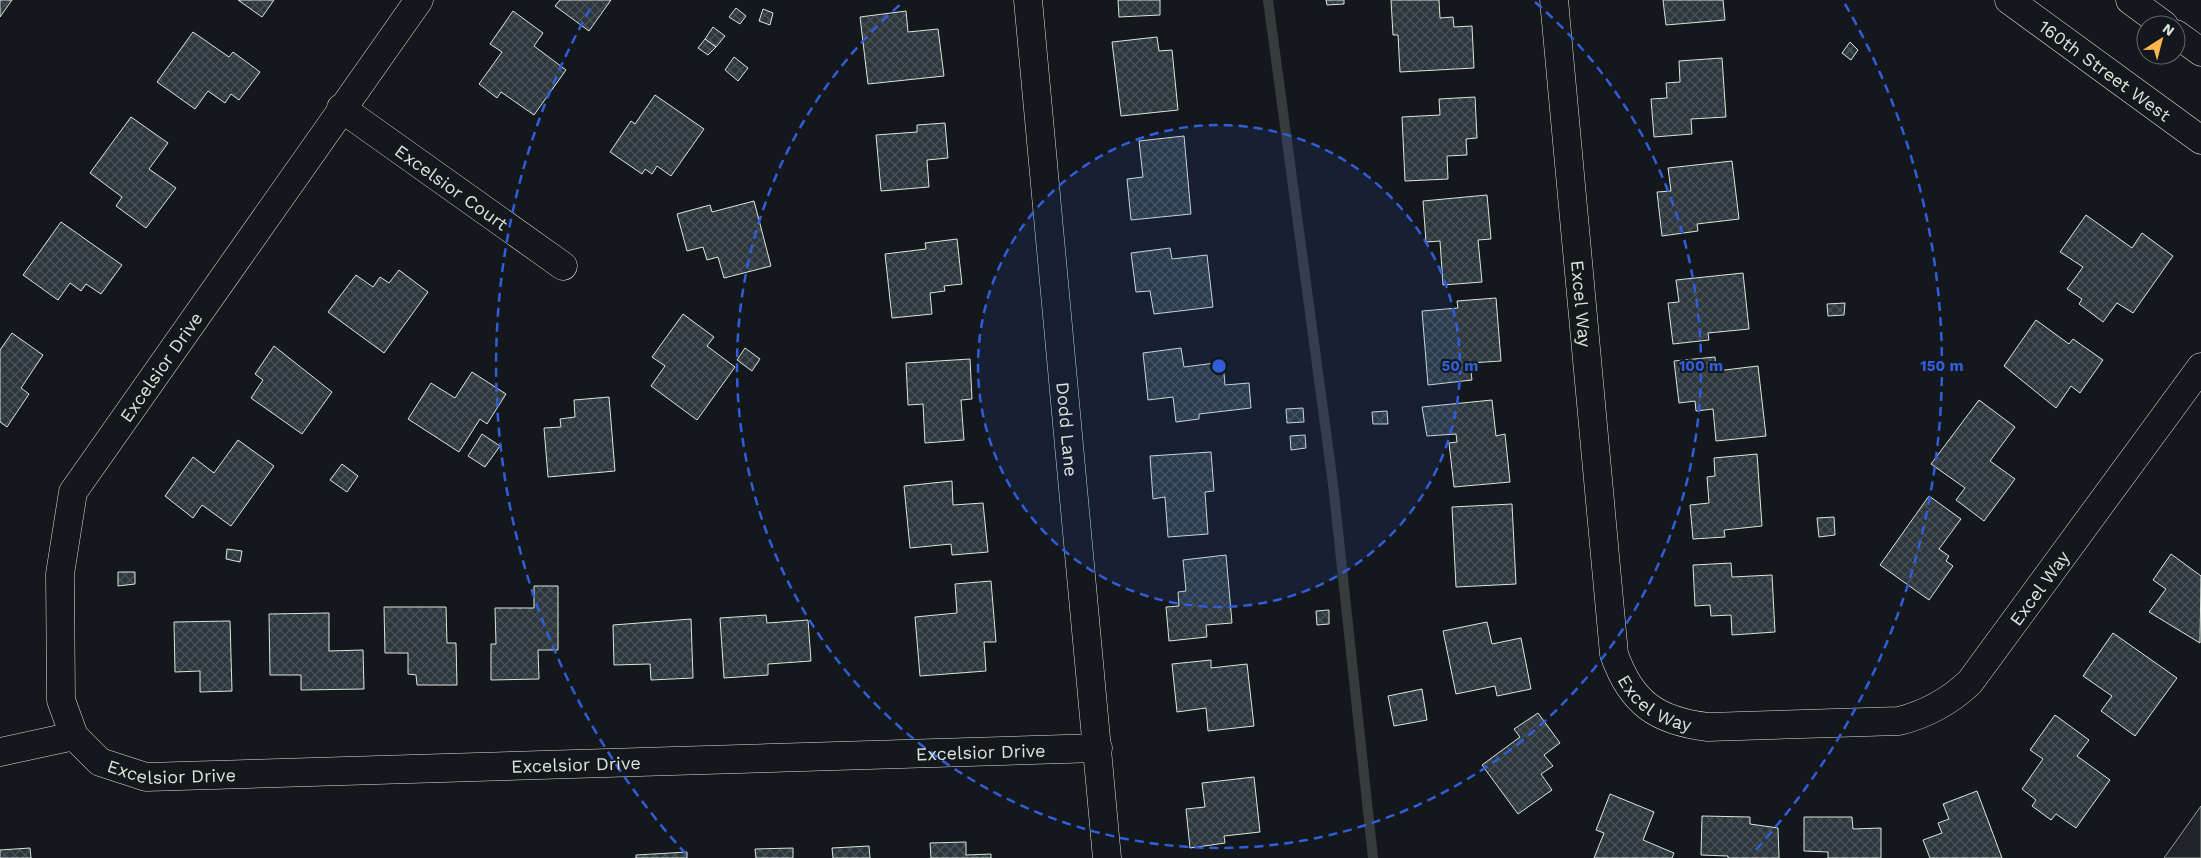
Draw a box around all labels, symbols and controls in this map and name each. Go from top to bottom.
street label: 160th Street West [2035,15,2176,125]
north arrow [2136,15,2186,65]
text: N [2160,20,2178,39]
street label: Excelsior Court [391,140,513,234]
street label: Excel Way [1567,259,1596,349]
street label: Excelsior Drive [115,308,207,426]
centre of rings [1210,357,1228,375]
text: 50 m [1442,357,1478,375]
text: 100 m [1679,357,1723,375]
text: 150 m [1920,357,1964,375]
street label: Dodd Lane [1053,381,1082,477]
street label: Excel Way [2005,546,2074,629]
street label: Excel Way [1614,671,1694,735]
street label: Excelsior Drive [916,739,1046,764]
street label: Excelsior Drive [511,751,641,776]
street label: Excelsior Drive [105,755,236,787]

